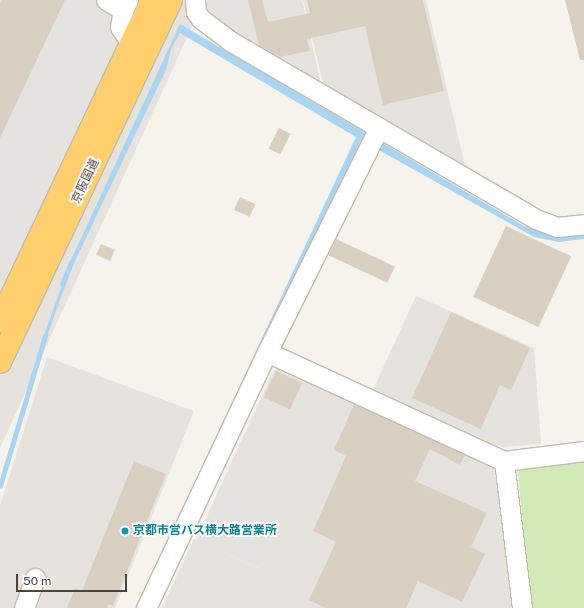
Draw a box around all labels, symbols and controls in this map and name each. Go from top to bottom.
street label: 京阪国道 [69,156,103,206]
place label: 京都市営バス横大路営業所 [133,524,277,538]
marker: 京都市営バス横大路営業所 [120,526,130,536]
scale bar [18,566,129,592]
text: 50 m [23,574,51,588]

